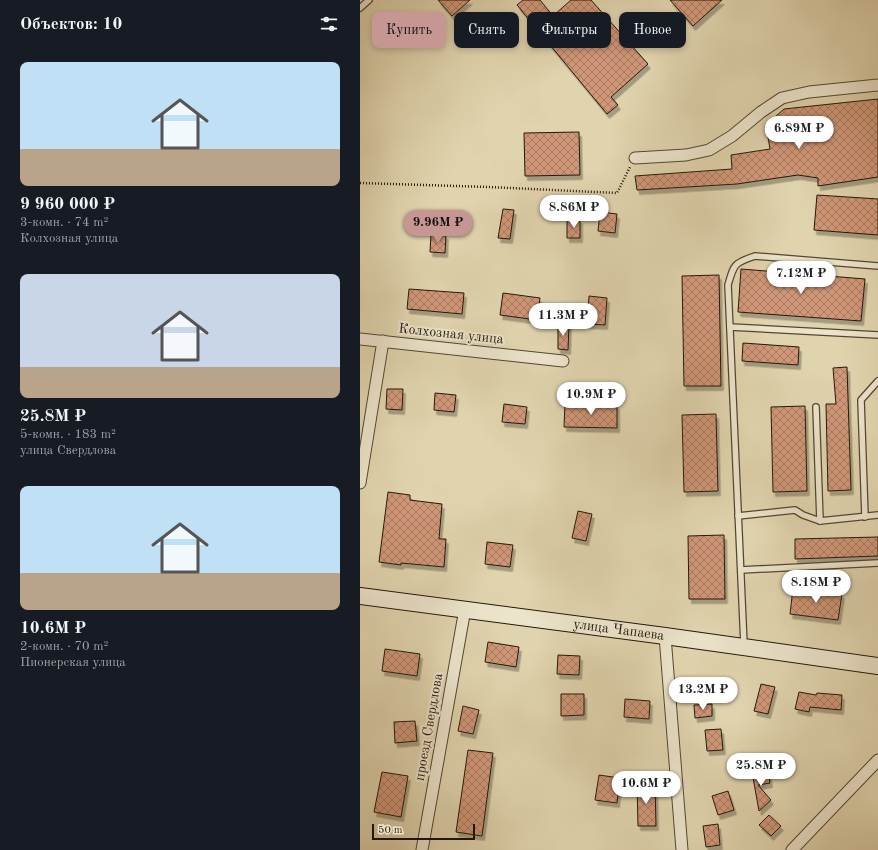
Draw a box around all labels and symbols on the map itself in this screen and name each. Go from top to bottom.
pin: 6.89M ₽ [762,116,836,150]
pin: 8.86M ₽ [537,195,611,229]
pin: 9.96M ₽ [401,210,475,244]
pin: 7.12M ₽ [764,261,838,295]
pin: 11.3M ₽ [526,303,600,337]
street label: Колхозная улица [398,322,504,346]
pin: 10.9M ₽ [554,382,628,416]
pin: 8.18M ₽ [779,570,853,604]
street label: улица Чапаева [572,617,665,643]
street label: проезд Свердлова [413,672,445,782]
pin: 13.2M ₽ [666,677,740,711]
pin: 25.8M ₽ [724,753,798,787]
pin: 10.6M ₽ [609,771,683,805]
scale bar [372,822,475,841]

